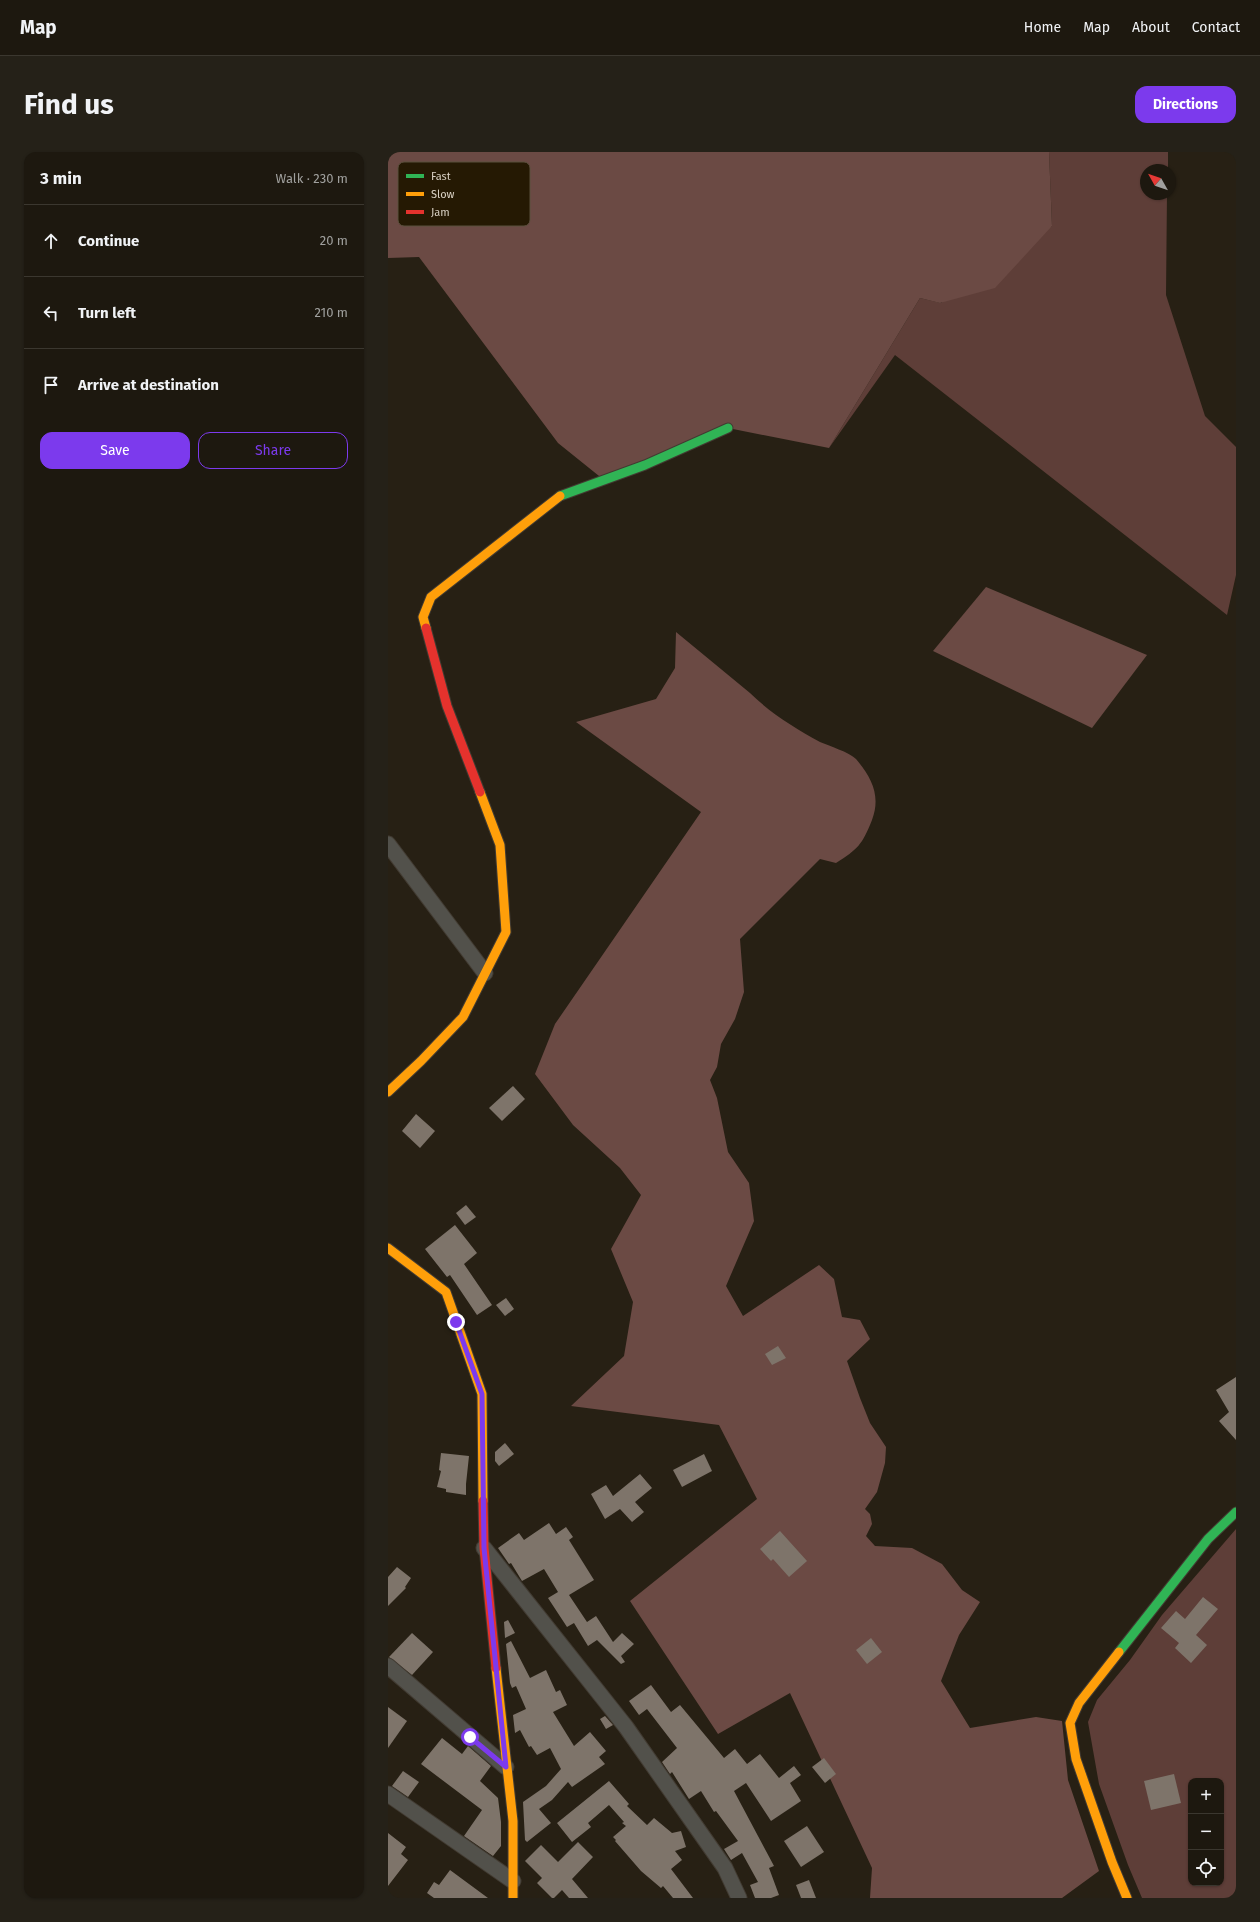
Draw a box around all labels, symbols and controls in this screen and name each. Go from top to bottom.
text: Map [20,16,57,39]
text: Home [1024,19,1061,36]
text: Map [1083,19,1110,36]
text: About [1132,19,1170,36]
text: Contact [1192,19,1240,36]
button: Directions [1135,86,1236,123]
text: Find us [24,88,114,121]
legend [398,162,530,226]
north arrow [1140,164,1176,200]
text: 3 min [40,168,82,189]
text: Fast [431,170,451,183]
text: Walk · 230 m [276,171,348,186]
text: Slow [431,188,455,201]
text: Jam [431,206,450,219]
icon: ahead [40,230,62,252]
text: Continue [78,232,139,250]
text: 20 m [320,233,348,248]
icon: left [40,302,62,324]
text: Turn left [78,304,136,322]
text: 210 m [314,305,348,320]
icon: arrive [40,374,62,396]
text: Arrive at destination [78,376,219,394]
button: Save [40,432,190,469]
button: Share [198,432,348,469]
route end [447,1313,465,1331]
route start [461,1728,479,1746]
map controls [1188,1778,1224,1886]
button: + [1188,1778,1224,1814]
button: − [1188,1814,1224,1850]
button: locate [1188,1850,1224,1886]

